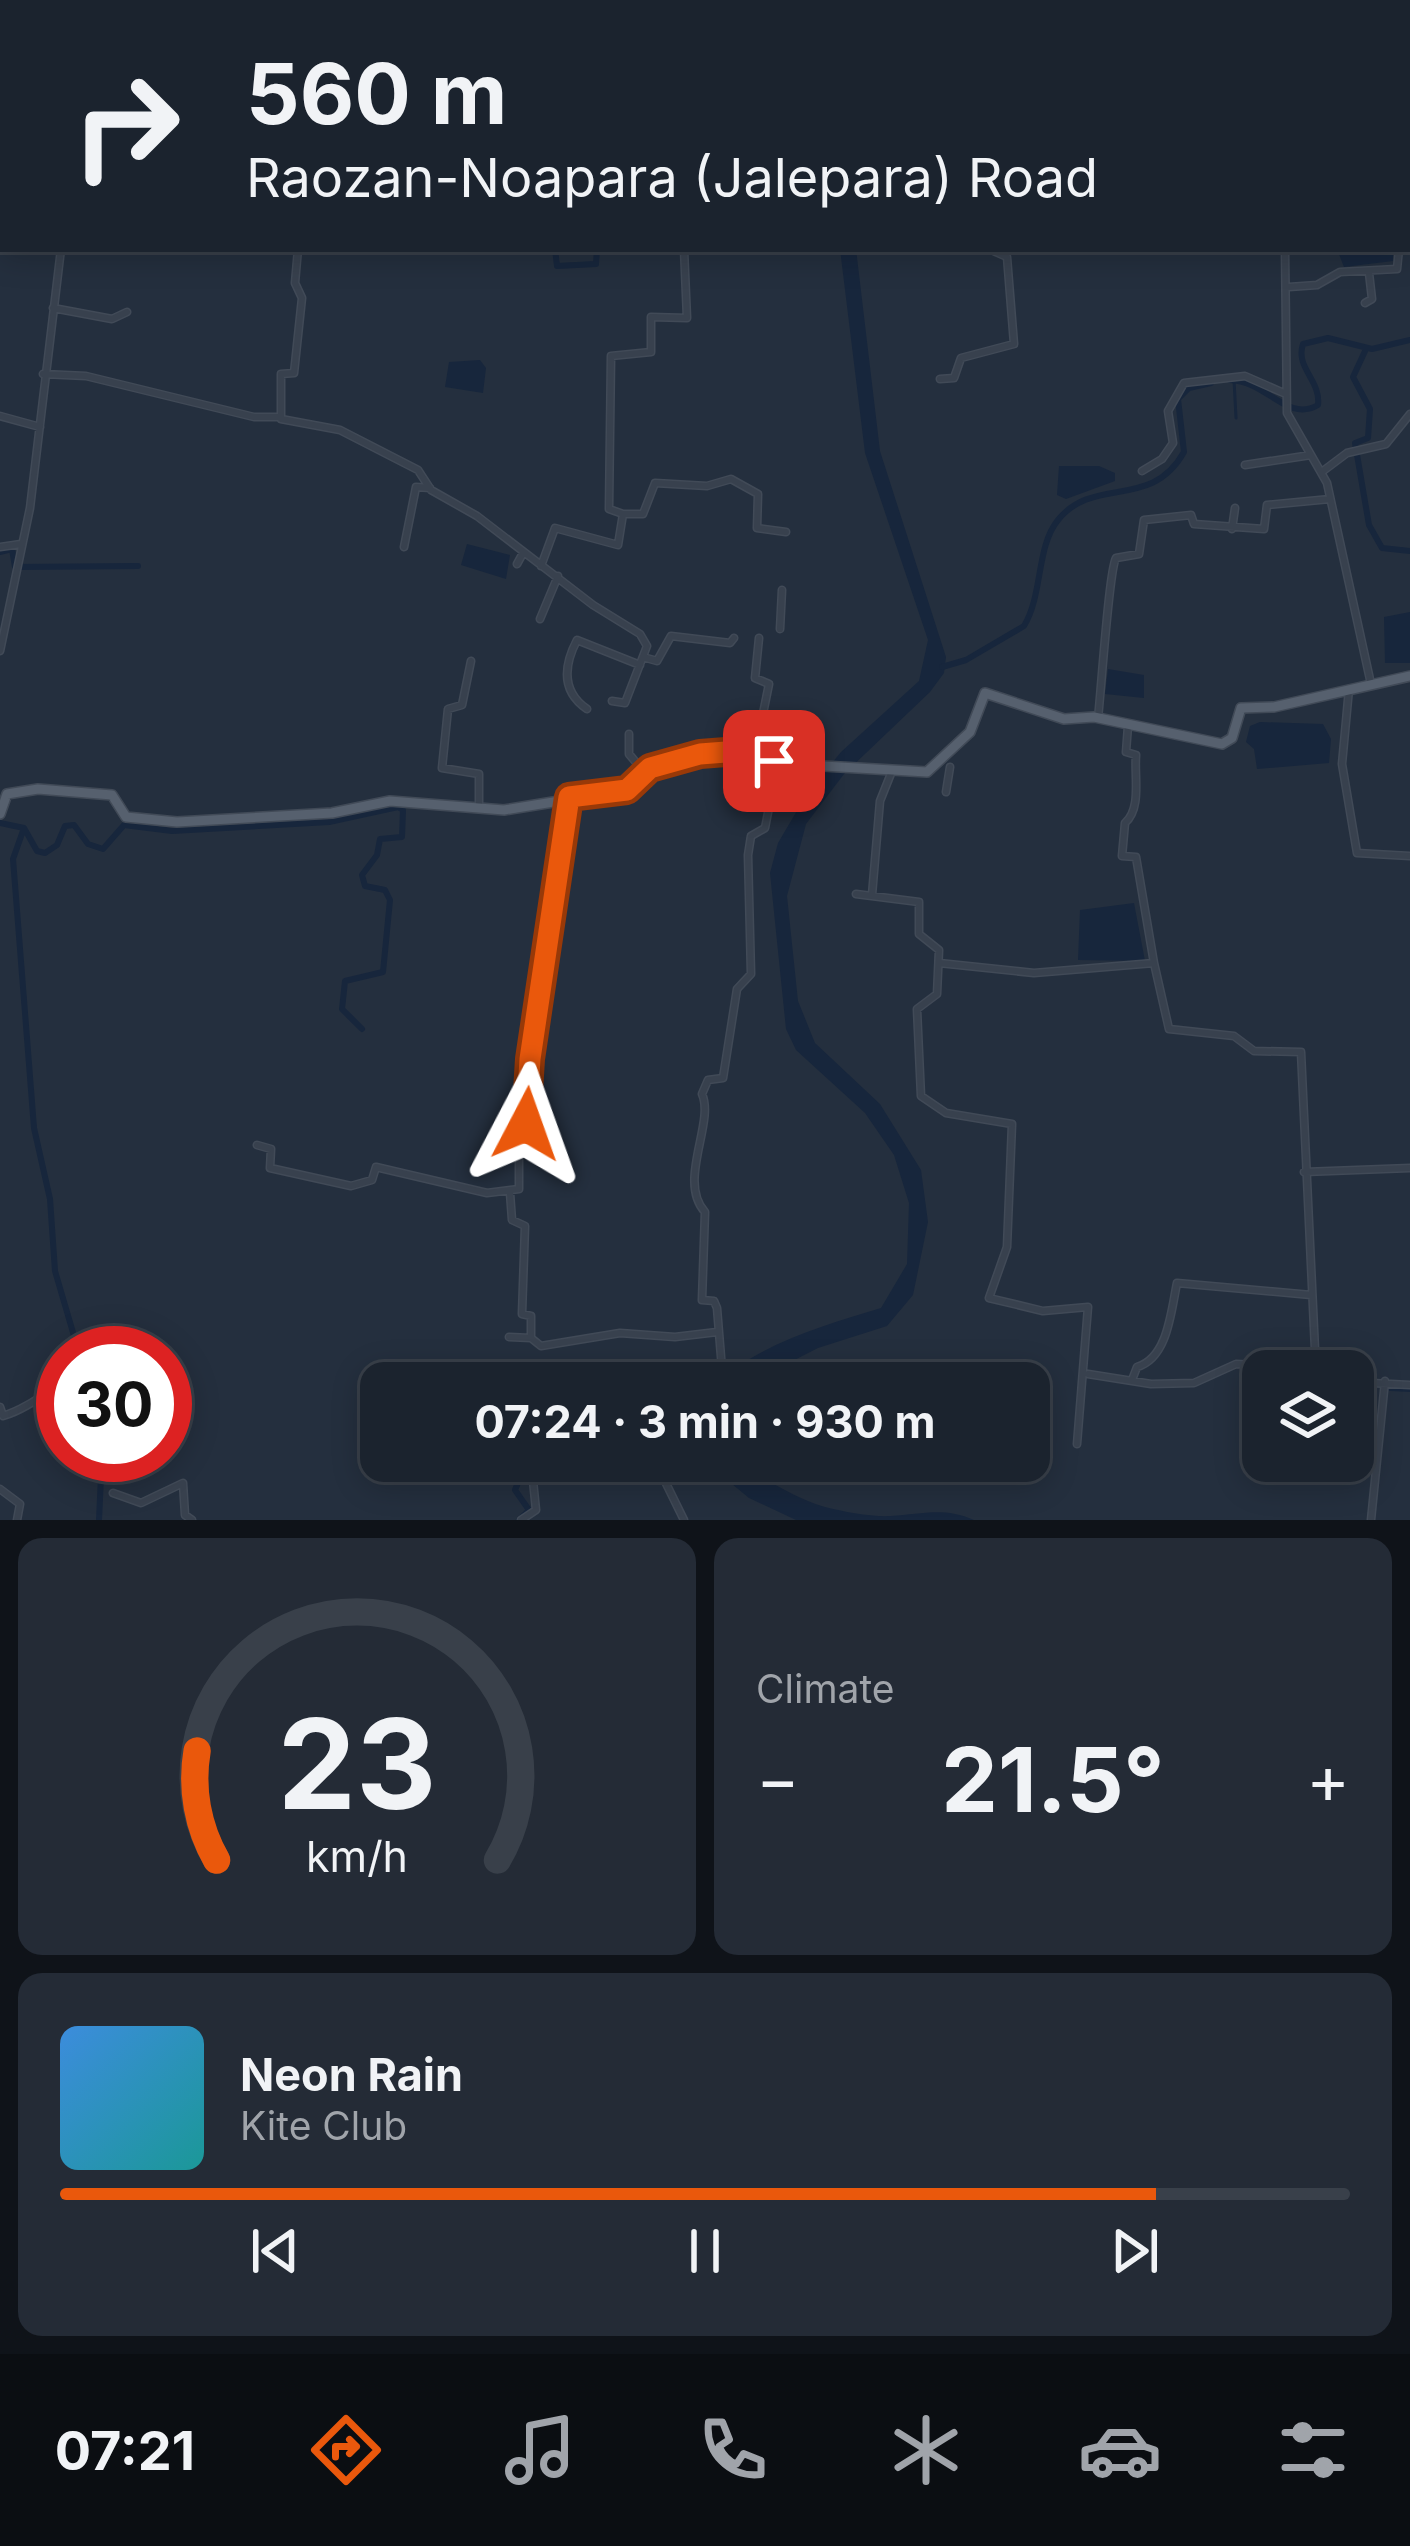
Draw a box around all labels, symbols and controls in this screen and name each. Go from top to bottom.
text: 560 m [246,43,507,144]
icon: right [48,48,204,204]
text: Raozan-Noapara (Jalepara) Road [246,145,1098,210]
pin [723,710,825,812]
icon: arrive [741,728,807,794]
position arrow [463,1061,589,1187]
speed limit sign: 30 [36,1326,192,1482]
map controls [1242,1350,1374,1482]
button: layers [1242,1350,1374,1482]
text: 07:24 · 3 min · 930 m [474,1394,936,1449]
text: Climate [756,1665,895,1712]
text: 23 [277,1688,437,1839]
text: 21.5° [941,1725,1165,1834]
text: − [756,1739,800,1819]
text: + [1306,1739,1350,1819]
text: km/h [306,1829,408,1881]
text: Neon Rain [240,2047,463,2102]
text: Kite Club [240,2102,407,2149]
icon: previous [242,2218,308,2284]
icon: pause [672,2218,738,2284]
icon: next [1102,2218,1168,2284]
icon: directions [304,2408,388,2492]
icon: music [498,2408,582,2492]
icon: phone [691,2408,775,2492]
icon: climate [884,2408,968,2492]
icon: car [1078,2408,1162,2492]
icon: filters [1271,2408,1355,2492]
text: 07:21 [55,2418,195,2483]

